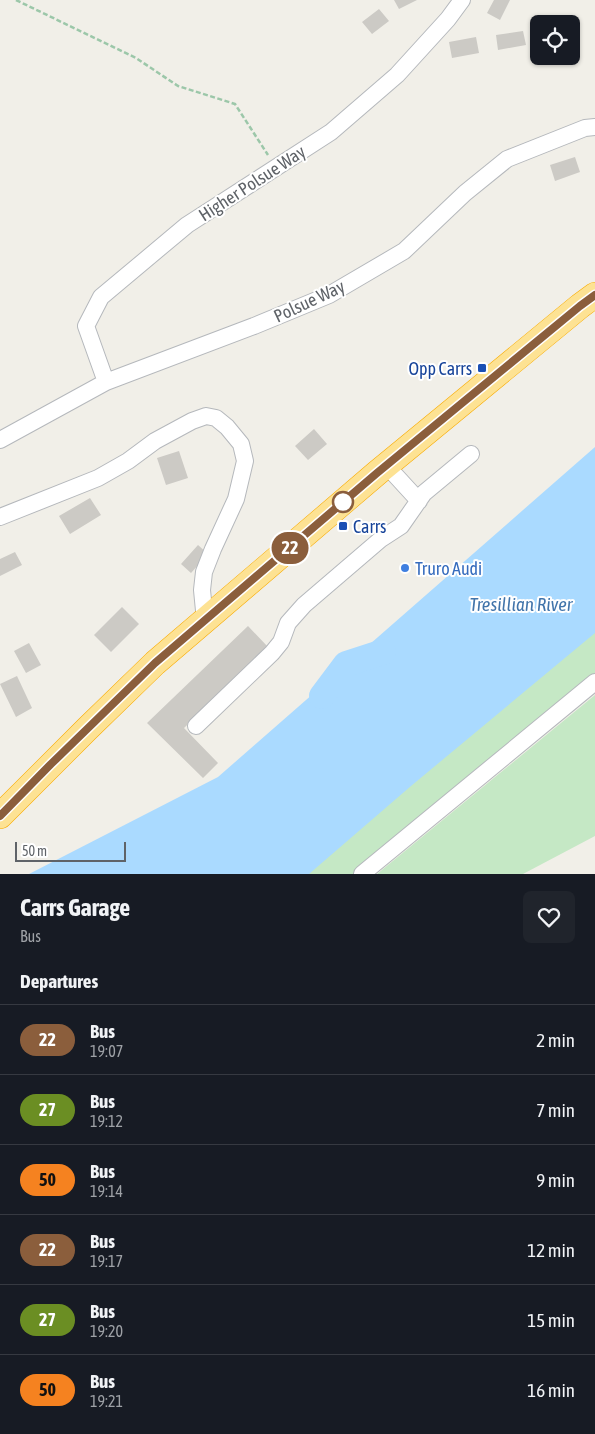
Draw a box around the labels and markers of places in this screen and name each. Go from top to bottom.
place label: Opp Carrs [409,358,472,379]
marker: Opp Carrs [476,362,488,374]
unlabelled marker [332,491,354,513]
place label: Carrs [353,516,386,537]
marker: Carrs [337,520,349,532]
place label: Truro Audi [415,558,482,579]
marker: Truro Audi [399,562,411,574]

